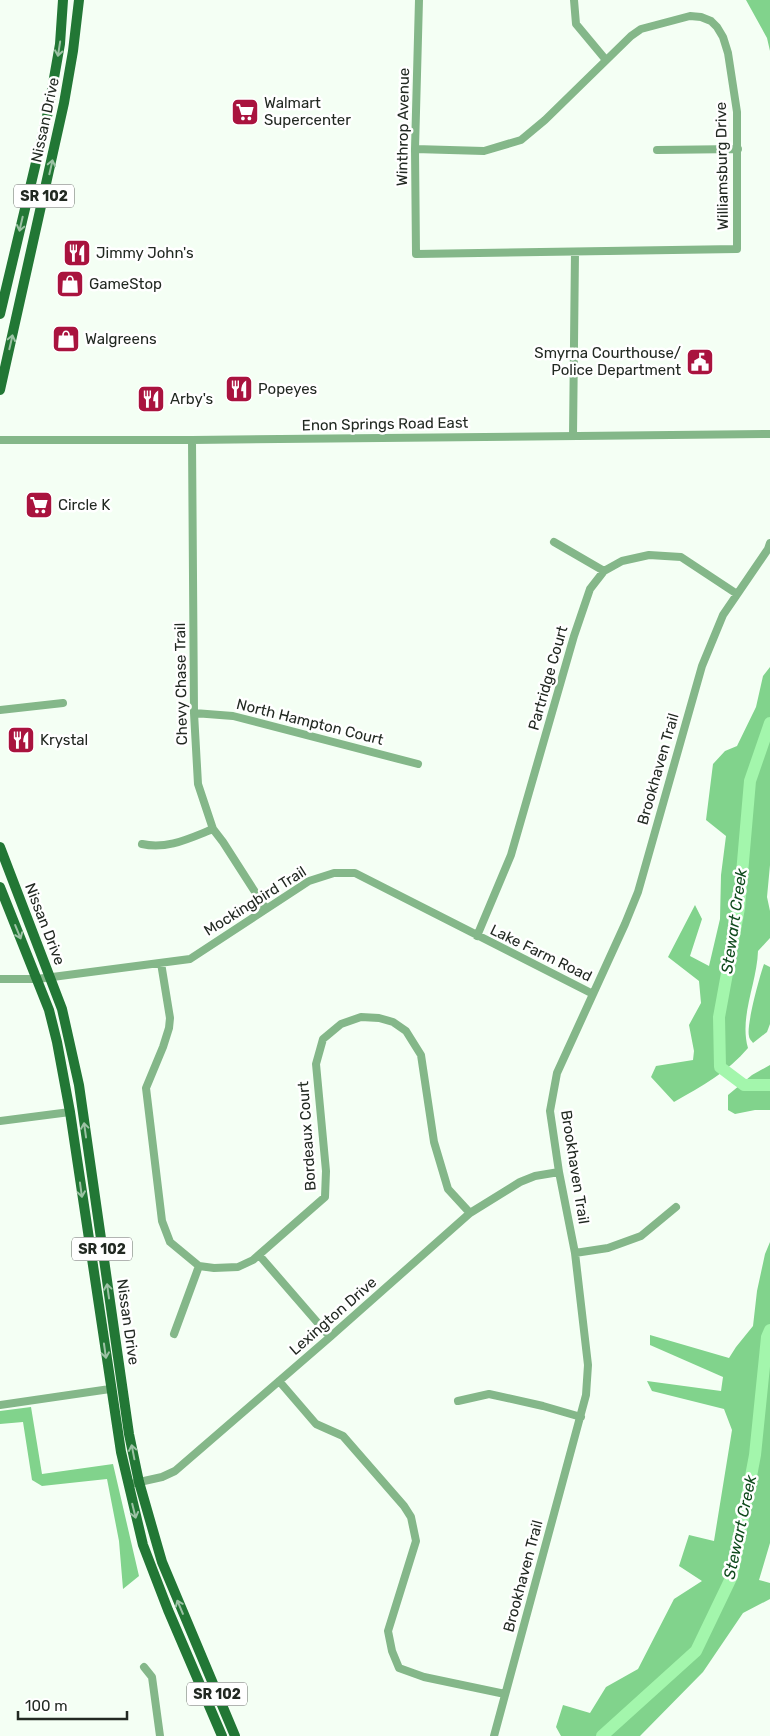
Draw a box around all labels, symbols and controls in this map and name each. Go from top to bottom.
one-way arrow [53,40,63,56]
street label: Winthrop Avenue [393,68,413,186]
street label: Nissan Drive [27,76,63,164]
place label: Walmart Supercenter [264,94,351,129]
supermarket icon: Walmart Supercenter [230,97,260,127]
street label: Williamsburg Drive [712,102,732,230]
one-way arrow [47,159,56,175]
road number: SR 102 [14,185,74,208]
one-way arrow [16,216,25,232]
restaurant icon: Jimmy John's [62,238,92,268]
place label: Jimmy John's [96,244,194,262]
shop icon: GameStop [55,269,85,299]
place label: GameStop [89,275,162,293]
shop icon: Walgreens [51,324,81,354]
place label: Walgreens [85,330,157,348]
one-way arrow [7,335,16,351]
place label: Smyrna Courthouse/ Police Department [534,344,681,379]
public building icon: Smyrna Courthouse/ Police Department [685,347,715,377]
restaurant icon: Popeyes [224,374,254,404]
place label: Popeyes [258,380,318,398]
restaurant icon: Arby's [136,384,166,414]
place label: Arby's [170,390,214,408]
street label: Enon Springs Road East [302,414,469,434]
supermarket icon: Circle K [24,490,54,520]
place label: Circle K [58,496,110,514]
street label: Chevy Chase Trail [171,623,191,745]
street label: Partridge Court [524,624,572,732]
street label: North Hampton Court [235,695,386,749]
street label: Brookhaven Trail [633,711,683,827]
restaurant icon: Krystal [6,725,36,755]
place label: Krystal [40,731,88,749]
street label: Mockingbird Trail [201,862,309,940]
water label: Stewart Creek [717,866,751,975]
street label: Nissan Drive [21,880,69,968]
street label: Lake Farm Road [487,921,595,985]
one-way arrow [14,924,23,939]
street label: Bordeaux Court [294,1080,320,1191]
street label: Brookhaven Trail [557,1109,593,1225]
one-way arrow [80,1123,90,1139]
one-way arrow [77,1182,87,1198]
road number: SR 102 [72,1238,132,1260]
street label: Lexington Drive [286,1273,380,1359]
street label: Nissan Drive [113,1278,143,1366]
one-way arrow [103,1283,113,1299]
one-way arrow [100,1343,110,1359]
one-way arrow [127,1444,137,1460]
water label: Stewart Creek [720,1472,760,1581]
one-way arrow [130,1503,139,1519]
street label: Brookhaven Trail [499,1518,547,1634]
one-way arrow [174,1600,184,1615]
road number: SR 102 [187,1682,247,1706]
scale bar [18,1688,126,1720]
text: 100 m [25,1697,67,1715]

